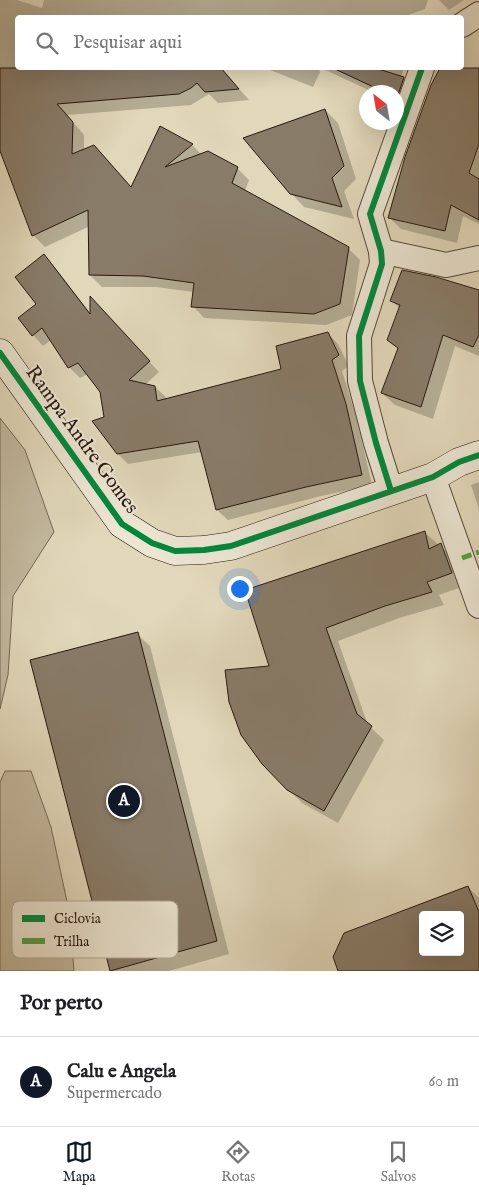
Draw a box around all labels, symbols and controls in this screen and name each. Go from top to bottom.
search box [15,15,464,70]
icon: search [33,29,61,57]
text: Pesquisar aqui [73,31,182,55]
north arrow [359,85,404,130]
street label: Rampa Andre Gomes [20,361,144,519]
your location [227,576,253,602]
pin: A [108,782,140,820]
legend [12,901,178,958]
text: Ciclovia [54,910,102,928]
map controls [419,911,464,956]
button: layers [419,911,464,956]
text: Trilha [54,933,90,951]
text: Por perto [20,990,102,1017]
text: Calu e Angela [67,1060,176,1084]
text: A [31,1072,41,1092]
text: 60 m [429,1072,459,1092]
text: Supermercado [67,1084,162,1104]
tab: Mapa [63,1138,96,1186]
tab: Rotas [221,1138,255,1186]
tab: Salvos [381,1138,416,1186]

